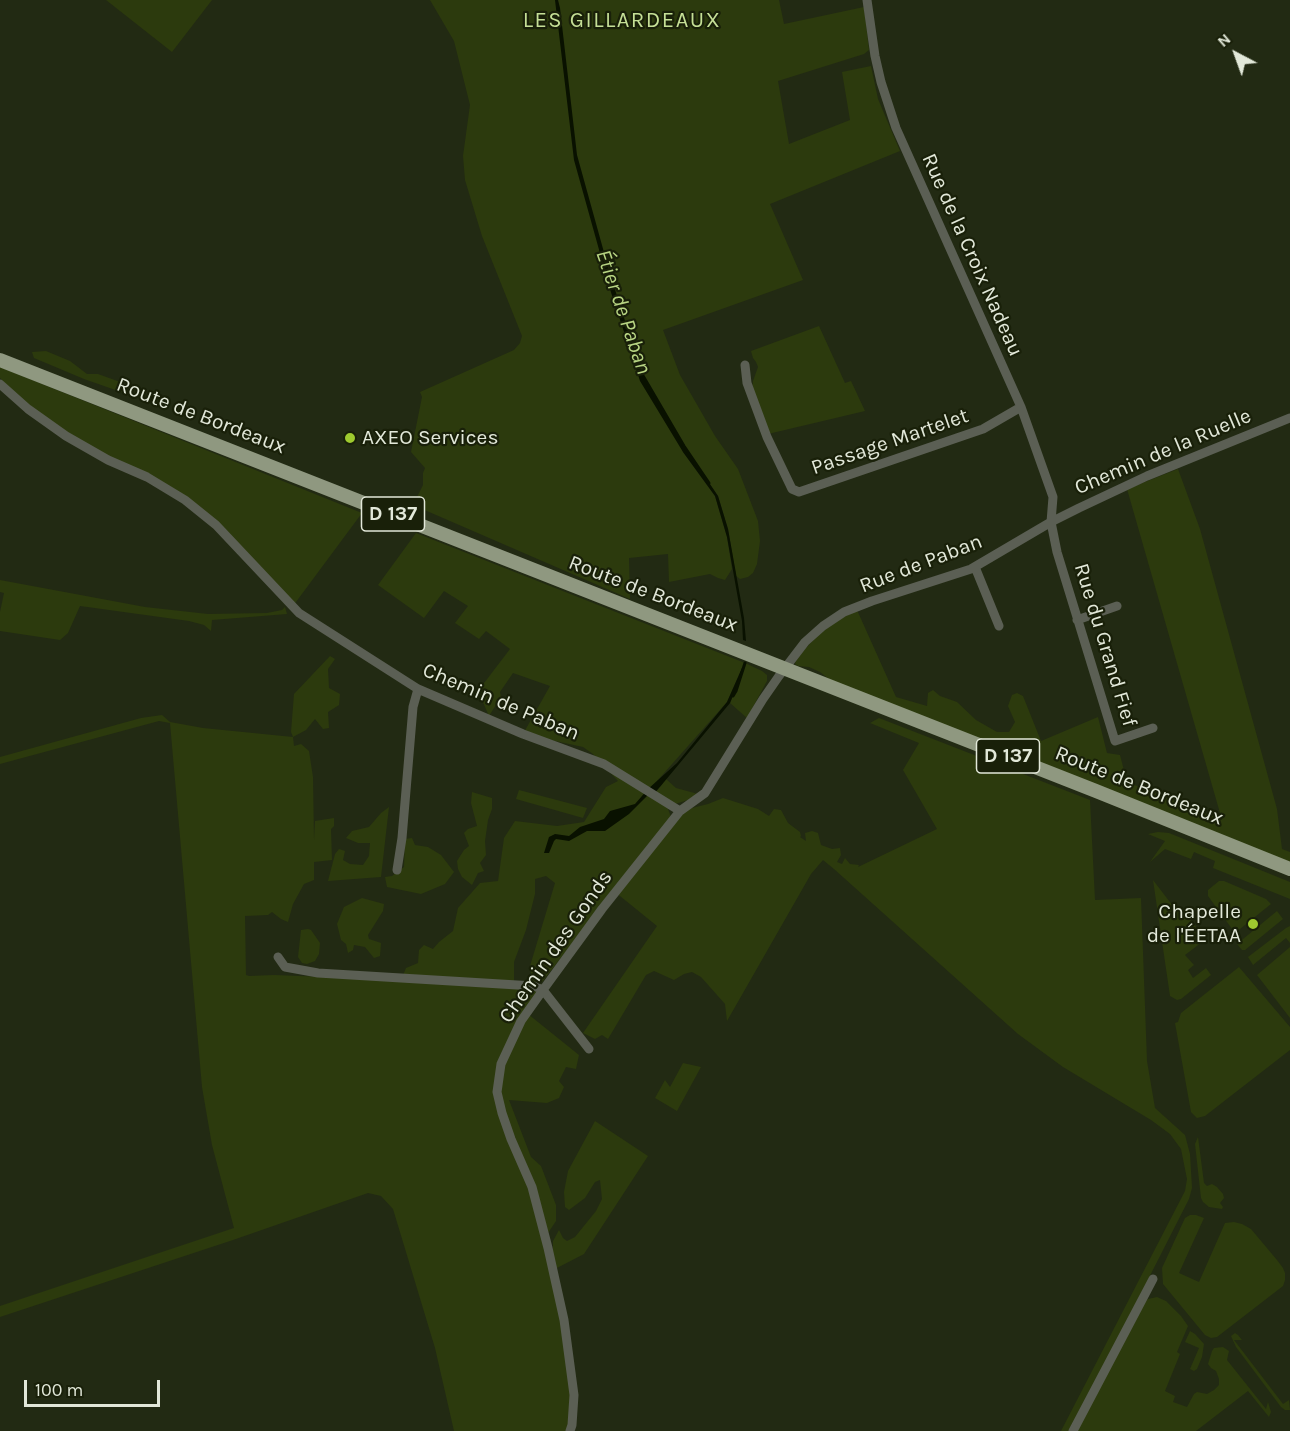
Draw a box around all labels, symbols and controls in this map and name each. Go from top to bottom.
district label: LES GILLARDEAUX [523,8,721,34]
north arrow [1206,24,1266,84]
text: N [1213,29,1234,51]
street label: Rue de la Croix Nadeau [916,150,1028,360]
water label: Étier de Paban [589,246,657,378]
street label: Route de Bordeaux [113,372,289,460]
street label: Passage Martelet [808,403,972,481]
street label: Chemin de la Ruelle [1071,403,1255,501]
place label: AXEO Services [362,425,498,451]
marker: AXEO Services [343,431,357,445]
road number: D 137 [362,497,424,531]
street label: Rue de Paban [856,529,986,599]
street label: Route de Bordeaux [565,550,741,638]
street label: Rue du Grand Fief [1068,560,1142,730]
street label: Chemin de Paban [419,658,583,746]
road number: D 137 [976,739,1040,773]
street label: Route de Bordeaux [1051,741,1227,831]
street label: Chemin des Gonds [494,866,618,1028]
place label: Chapelle de l'ÉETAA [1147,899,1241,949]
marker: Chapelle de l'ÉETAA [1246,917,1260,931]
scale bar [27,1368,164,1406]
text: 100 m [35,1379,83,1401]

